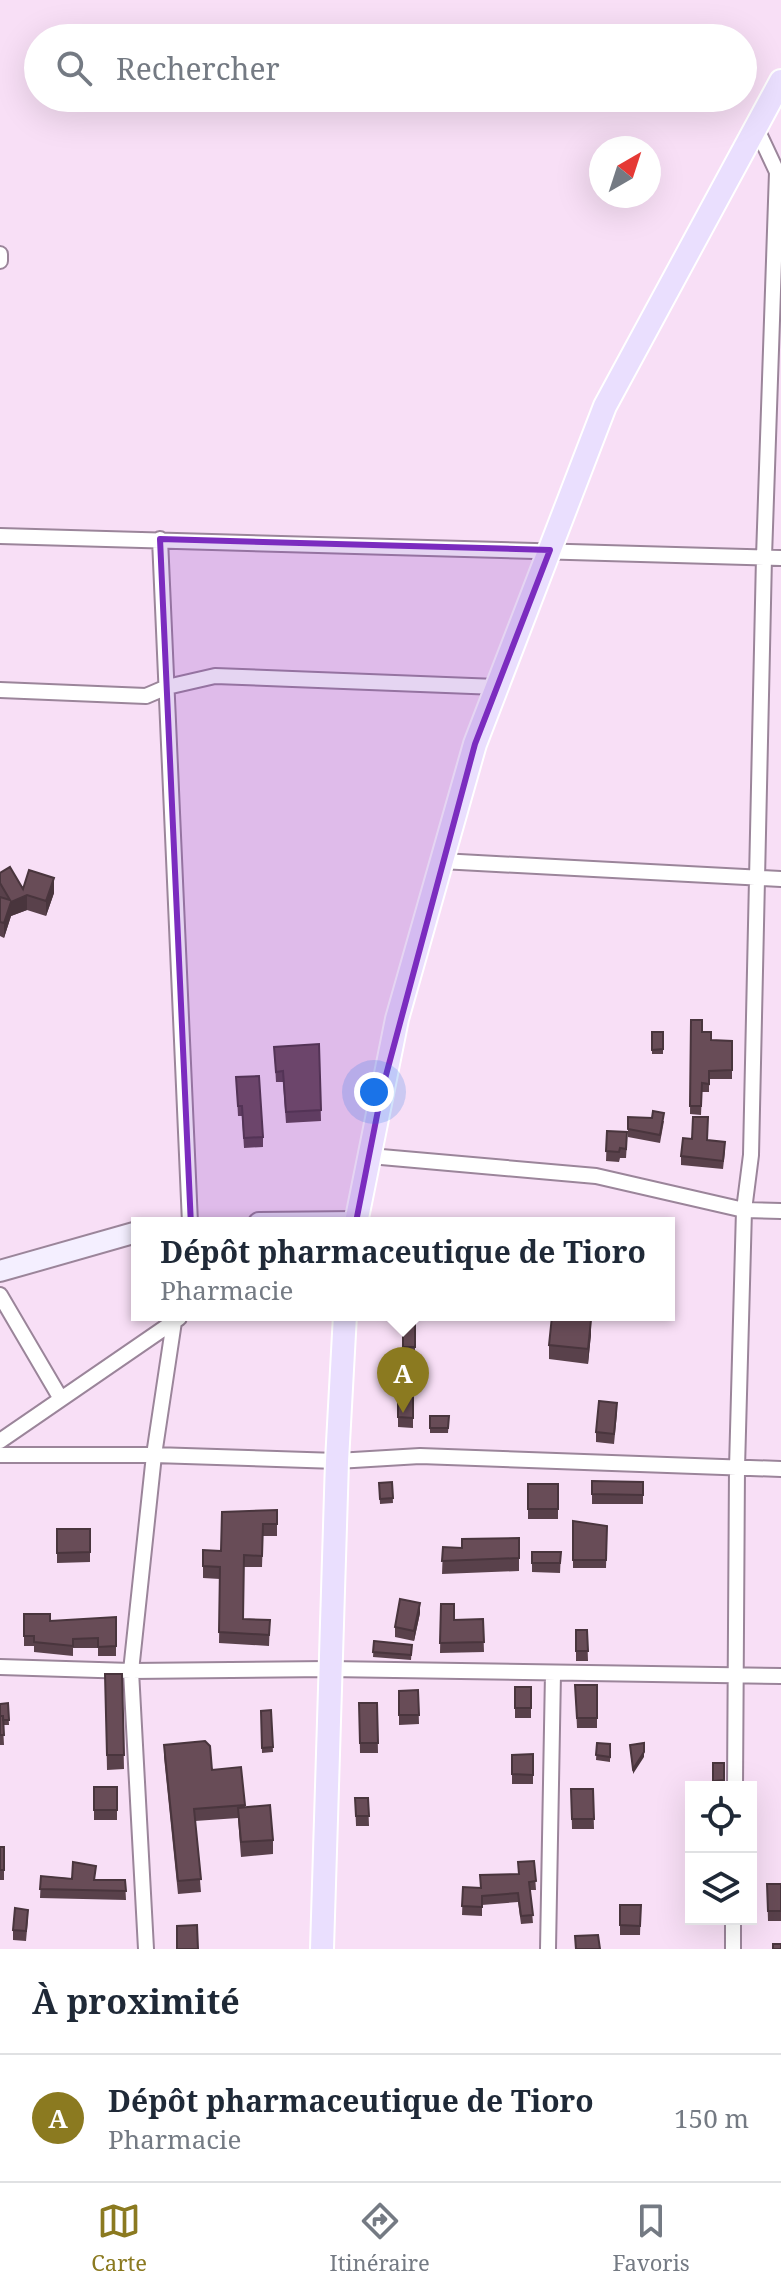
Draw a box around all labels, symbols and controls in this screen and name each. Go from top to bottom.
search box [24,24,757,112]
icon: search [52,46,96,90]
text: Rechercher [116,48,280,89]
north arrow [589,136,661,208]
your location [354,1072,394,1112]
popup [131,1217,675,1321]
text: Dépôt pharmaceutique de Tioro [160,1231,646,1272]
text: Pharmacie [160,1272,293,1308]
pin: A [377,1347,429,1413]
map controls [685,1781,757,1925]
button: locate [685,1781,757,1853]
button: layers [685,1853,757,1925]
text: À proximité [32,1978,240,2024]
text: Dépôt pharmaceutique de Tioro [108,2080,594,2121]
text: A [48,2100,68,2136]
text: 150 m [674,2100,749,2136]
text: Pharmacie [108,2121,241,2157]
tab: Carte [91,2199,147,2277]
tab: Itinéraire [330,2199,430,2277]
tab: Favoris [612,2199,690,2277]

